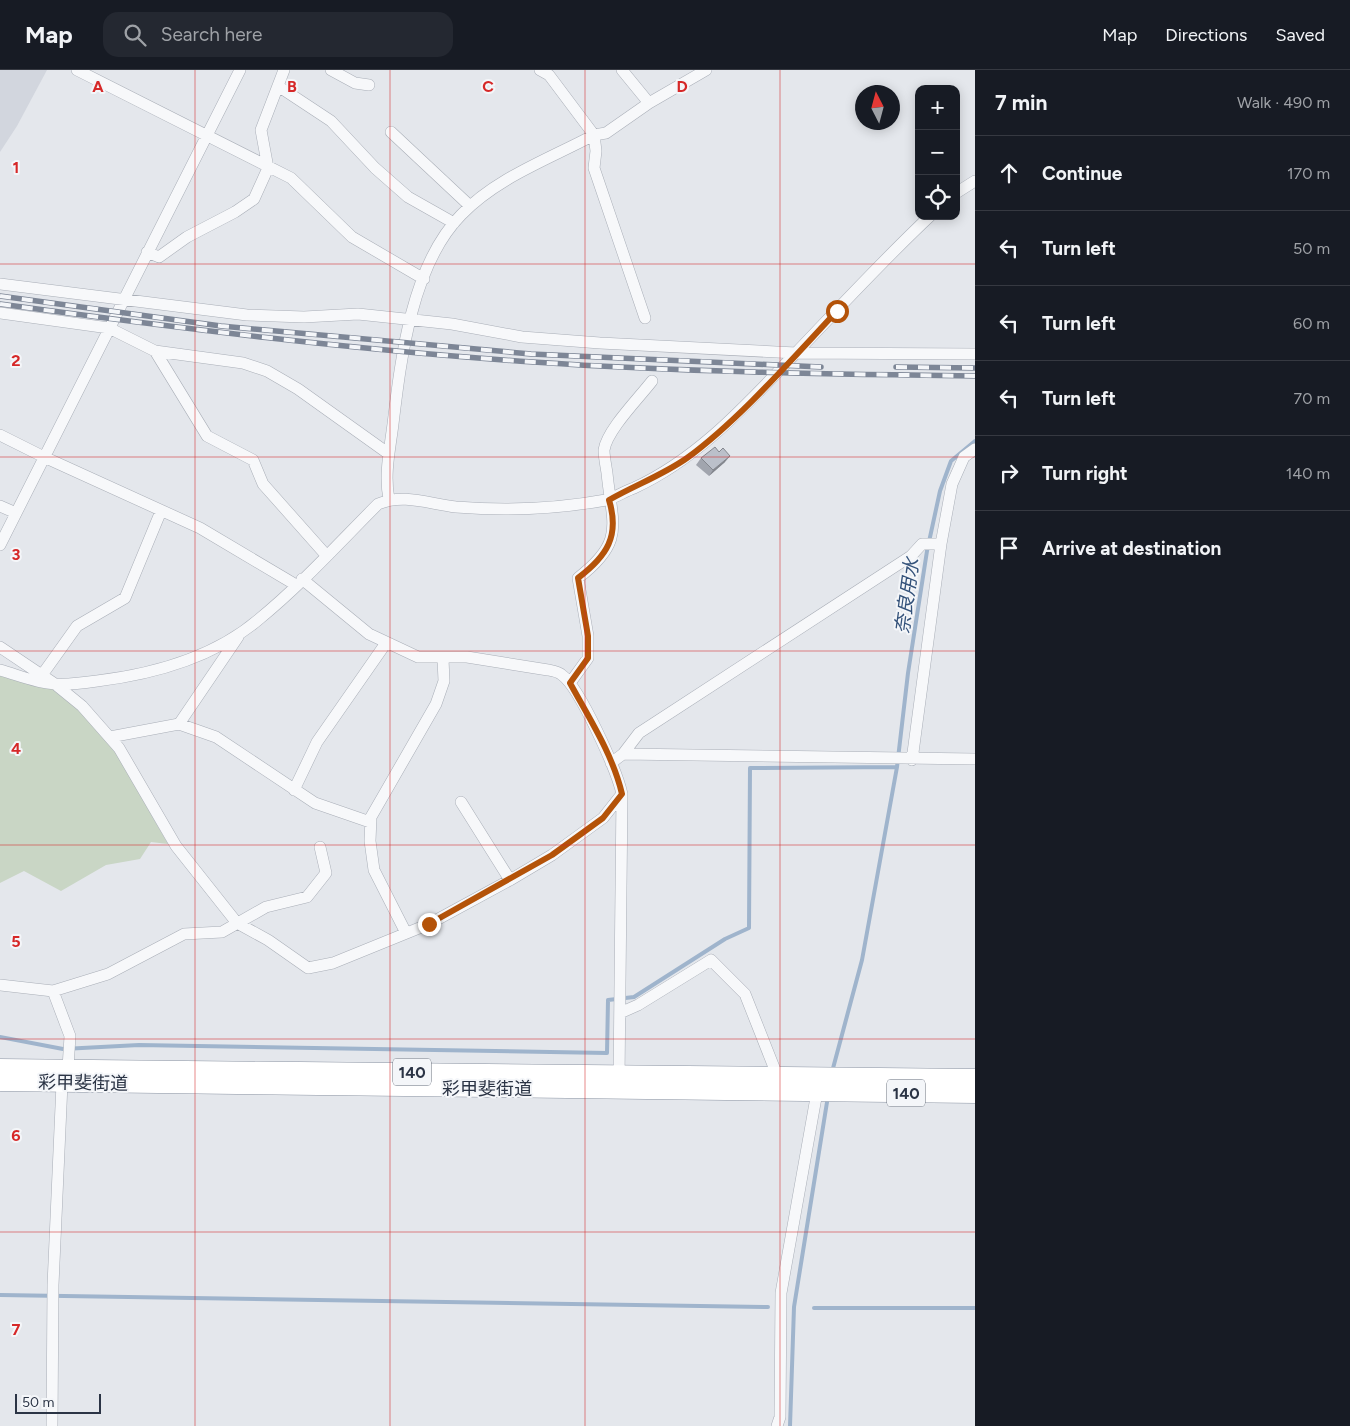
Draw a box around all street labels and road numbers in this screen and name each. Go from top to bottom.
road number: 140 [393,1059,431,1086]
street label: 彩甲斐街道 [38,1071,128,1095]
street label: 彩甲斐街道 [442,1078,532,1100]
road number: 140 [887,1080,925,1106]

